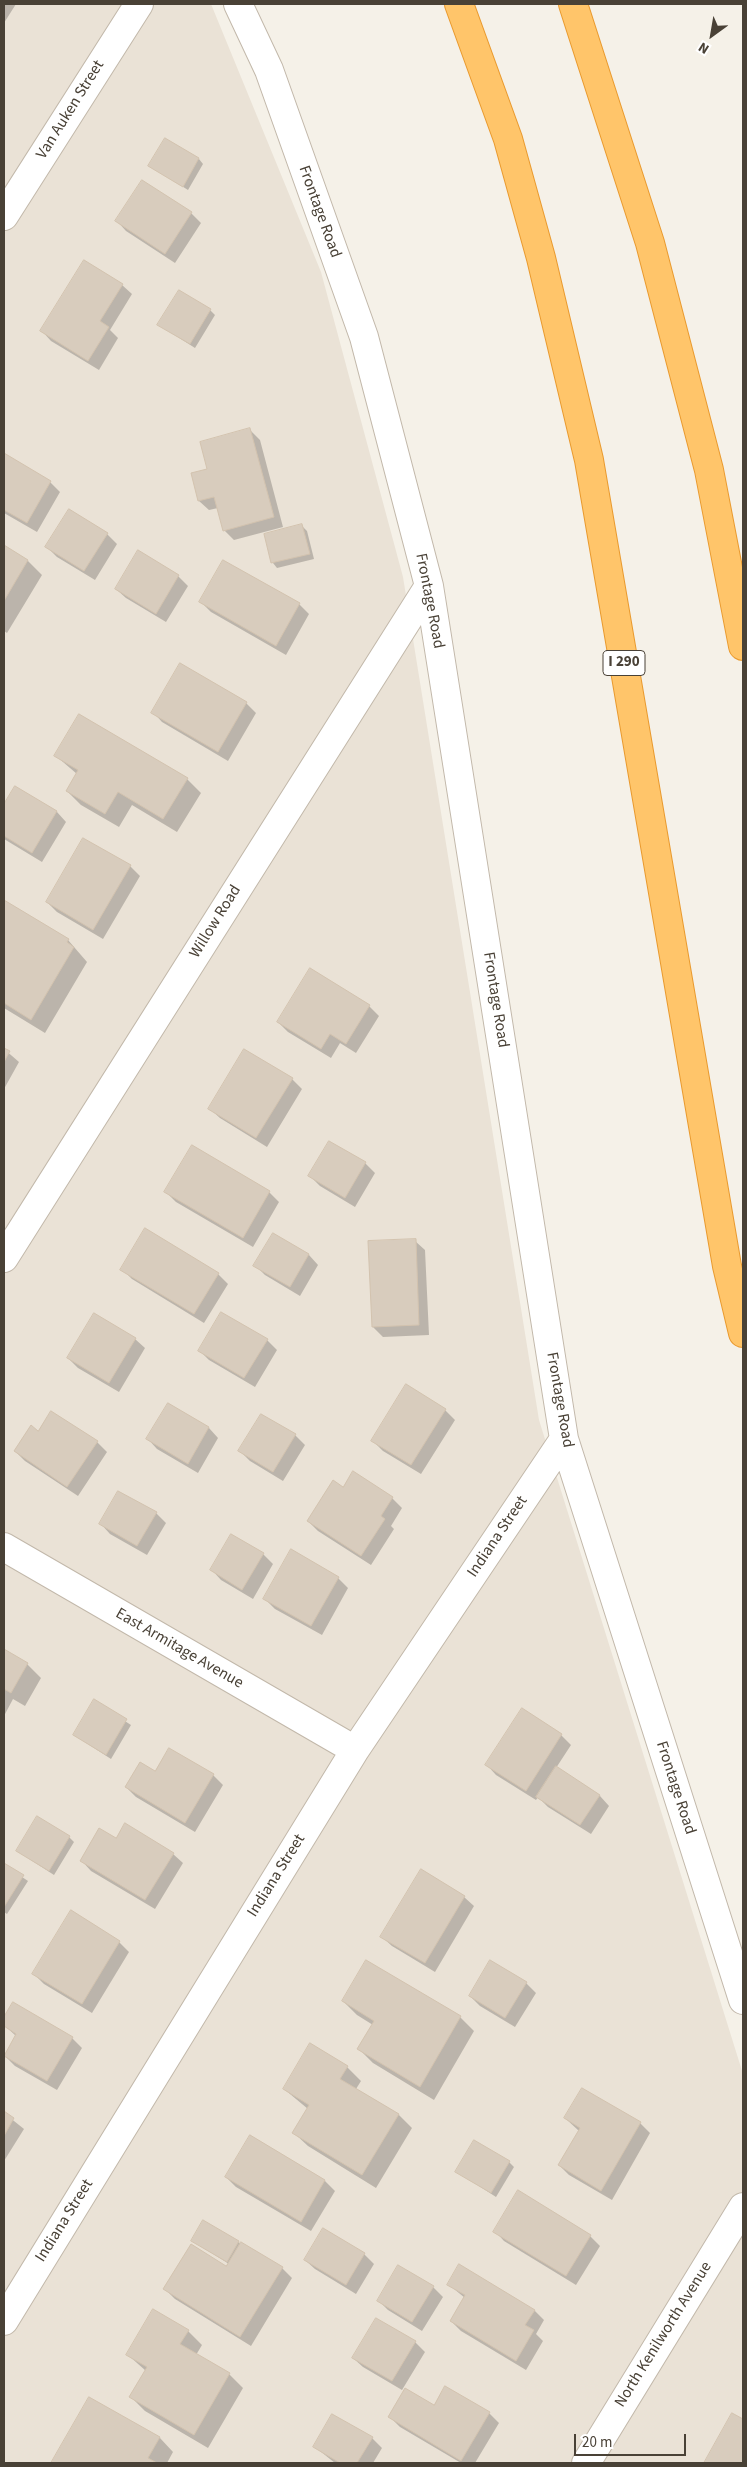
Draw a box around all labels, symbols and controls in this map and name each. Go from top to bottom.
north arrow [687,10,737,60]
text: N [695,37,713,59]
street label: Van Auken Street [33,57,109,163]
street label: Frontage Road [293,163,345,261]
street label: Frontage Road [410,552,448,650]
road number: I 290 [603,650,645,676]
street label: Willow Road [186,882,246,962]
street label: Frontage Road [478,951,512,1049]
street label: Frontage Road [541,1351,577,1449]
street label: Indiana Street [464,1493,532,1581]
street label: East Armitage Avenue [112,1605,246,1693]
street label: Frontage Road [651,1739,699,1837]
street label: Indiana Street [244,1831,310,1921]
street label: Indiana Street [32,2176,98,2266]
street label: North Kenilworth Avenue [611,2259,717,2411]
scale bar [577,2424,690,2456]
text: 20 m [582,2432,612,2453]

